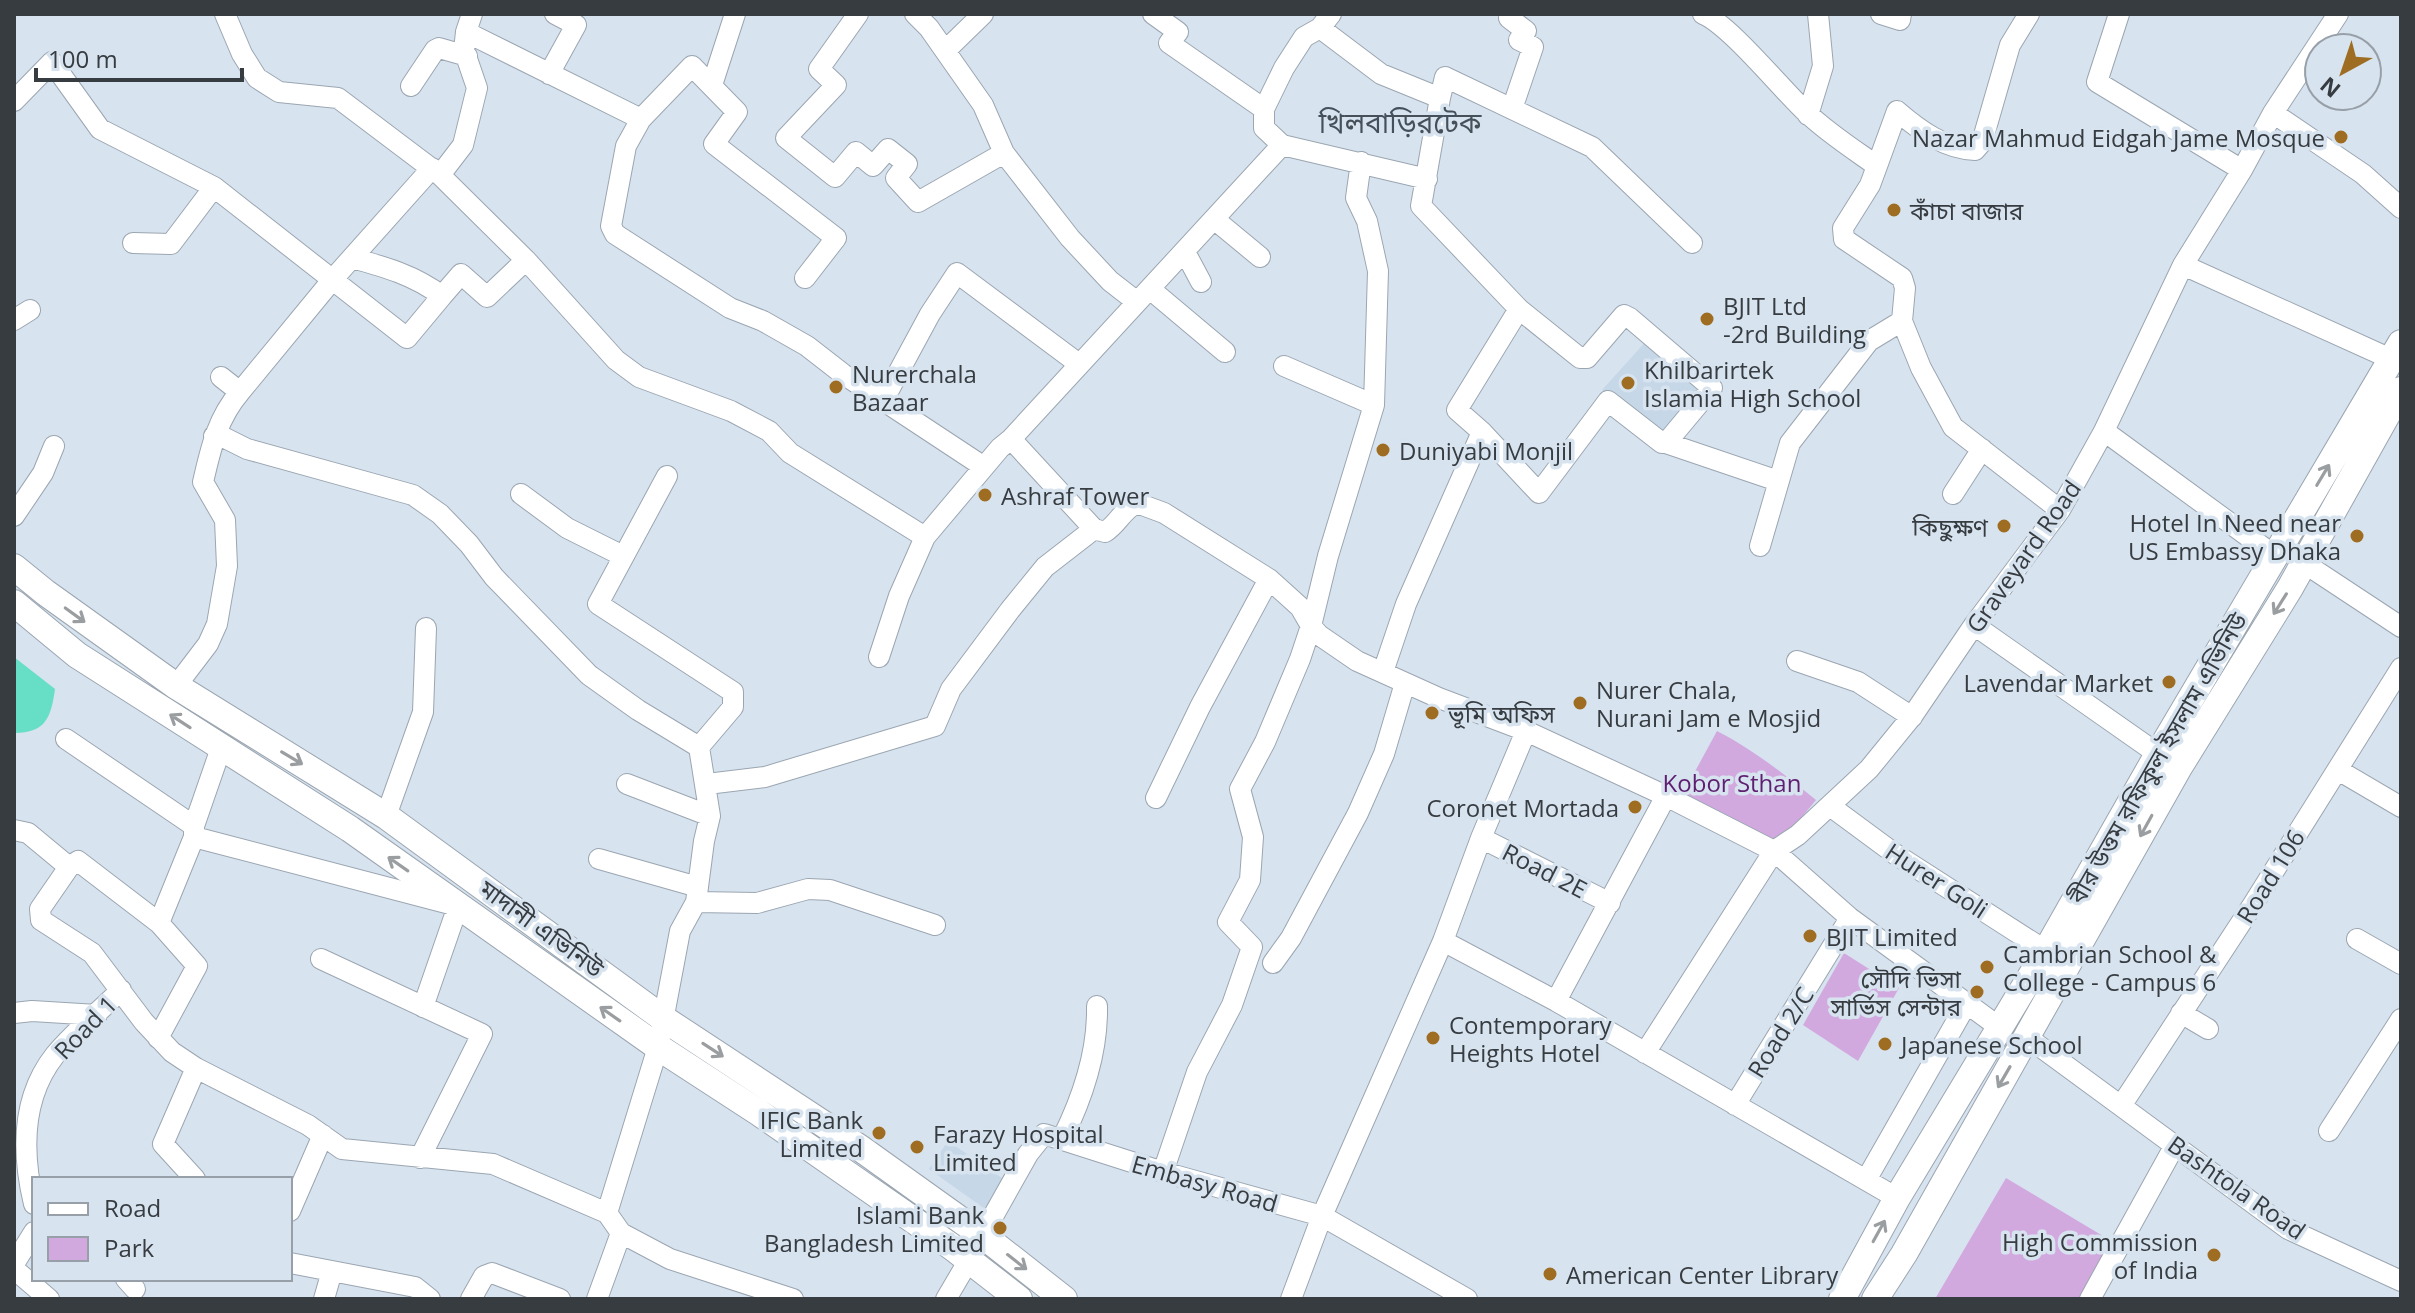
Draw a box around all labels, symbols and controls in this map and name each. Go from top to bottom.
scale bar [36,32,242,82]
north arrow [2303,32,2383,112]
text: 100 m [48,42,118,75]
text: N [2313,71,2346,105]
district label: খিলবাড়িরটেক [1318,103,1482,141]
place label: Nazar Mahmud Eidgah Jame Mosque [1912,121,2325,154]
marker: Nazar Mahmud Eidgah Jame Mosque [2332,128,2350,146]
place label: কাঁচা বাজার [1909,194,2024,227]
marker: কাঁচা বাজার [1885,201,1903,219]
place label: BJIT Ltd -2rd Building [1723,289,1866,350]
marker: BJIT Ltd -2rd Building [1698,310,1716,328]
place label: Khilbarirtek Islamia High School [1644,353,1861,414]
place label: Nurerchala Bazaar [852,357,977,418]
marker: Khilbarirtek Islamia High School [1619,374,1637,392]
marker: Nurerchala Bazaar [827,378,845,396]
place label: Duniyabi Monjil [1399,434,1573,467]
marker: Duniyabi Monjil [1374,441,1392,459]
one-way arrow [2315,464,2331,487]
street label: Graveyard Road [1958,473,2088,639]
place label: Ashraf Tower [1001,479,1150,512]
marker: Ashraf Tower [976,486,994,504]
place label: Hotel In Need near US Embassy Dhaka [2128,506,2341,567]
place label: কিছুক্ষণ [1911,510,1989,543]
marker: কিছুক্ষণ [1995,517,2013,535]
marker: Hotel In Need near US Embassy Dhaka [2348,527,2366,545]
one-way arrow [2272,592,2288,615]
street label: বীর উত্তম রফিকুল ইসলাম এভিনিউ [2059,605,2255,911]
one-way arrow [64,607,86,623]
place label: Lavendar Market [1964,666,2153,699]
place label: Nurer Chala, Nurani Jam e Mosjid [1596,673,1821,734]
marker: Lavendar Market [2160,673,2178,691]
marker: Nurer Chala, Nurani Jam e Mosjid [1571,694,1589,712]
place label: ভূমি অফিস [1447,697,1556,730]
marker: ভূমি অফিস [1423,704,1441,722]
one-way arrow [170,713,192,730]
one-way arrow [280,751,303,767]
park label: Kobor Sthan [1663,766,1801,799]
place label: Coronet Mortada [1426,791,1619,824]
marker: Coronet Mortada [1626,798,1644,816]
one-way arrow [2138,814,2153,838]
street label: Road 106 [2228,823,2312,929]
street label: Road 2E [1497,835,1593,905]
street label: Hurer Goli [1879,835,1995,925]
one-way arrow [388,856,409,873]
street label: মাদানী এভিনিউ [472,871,612,985]
place label: BJIT Limited [1826,920,1958,953]
marker: BJIT Limited [1801,927,1819,945]
place label: Cambrian School & College - Campus 6 [2003,937,2217,998]
marker: Cambrian School & College - Campus 6 [1978,958,1996,976]
place label: সৌদি ভিসা সার্ভিস সেন্টার [1830,962,1962,1023]
street label: Road 2/C [1739,980,1821,1084]
marker: সৌদি ভিসা সার্ভিস সেন্টার [1968,983,1986,1001]
street label: Road 1 [46,988,124,1066]
one-way arrow [600,1006,622,1022]
place label: Contemporary Heights Hotel [1449,1008,1613,1069]
place label: Japanese School [1899,1028,2082,1061]
marker: Contemporary Heights Hotel [1424,1029,1442,1047]
marker: Japanese School [1876,1035,1894,1053]
one-way arrow [701,1041,723,1058]
one-way arrow [1996,1065,2011,1089]
place label: IFIC Bank Limited [760,1103,863,1164]
place label: Farazy Hospital Limited [933,1117,1104,1178]
marker: IFIC Bank Limited [870,1124,888,1142]
street label: Bashtola Road [2162,1127,2312,1247]
marker: Farazy Hospital Limited [908,1138,926,1156]
street label: Embasy Road [1128,1146,1282,1220]
legend [32,1177,292,1281]
text: Road [104,1191,161,1224]
place label: Islami Bank Bangladesh Limited [764,1198,984,1259]
marker: Islami Bank Bangladesh Limited [991,1219,1009,1237]
one-way arrow [1872,1219,1887,1243]
place label: High Commission of India [2002,1225,2198,1286]
text: Park [104,1231,155,1264]
marker: High Commission of India [2205,1246,2223,1264]
one-way arrow [1005,1253,1027,1270]
place label: American Center Library [1566,1258,1839,1291]
marker: American Center Library [1541,1265,1559,1283]

